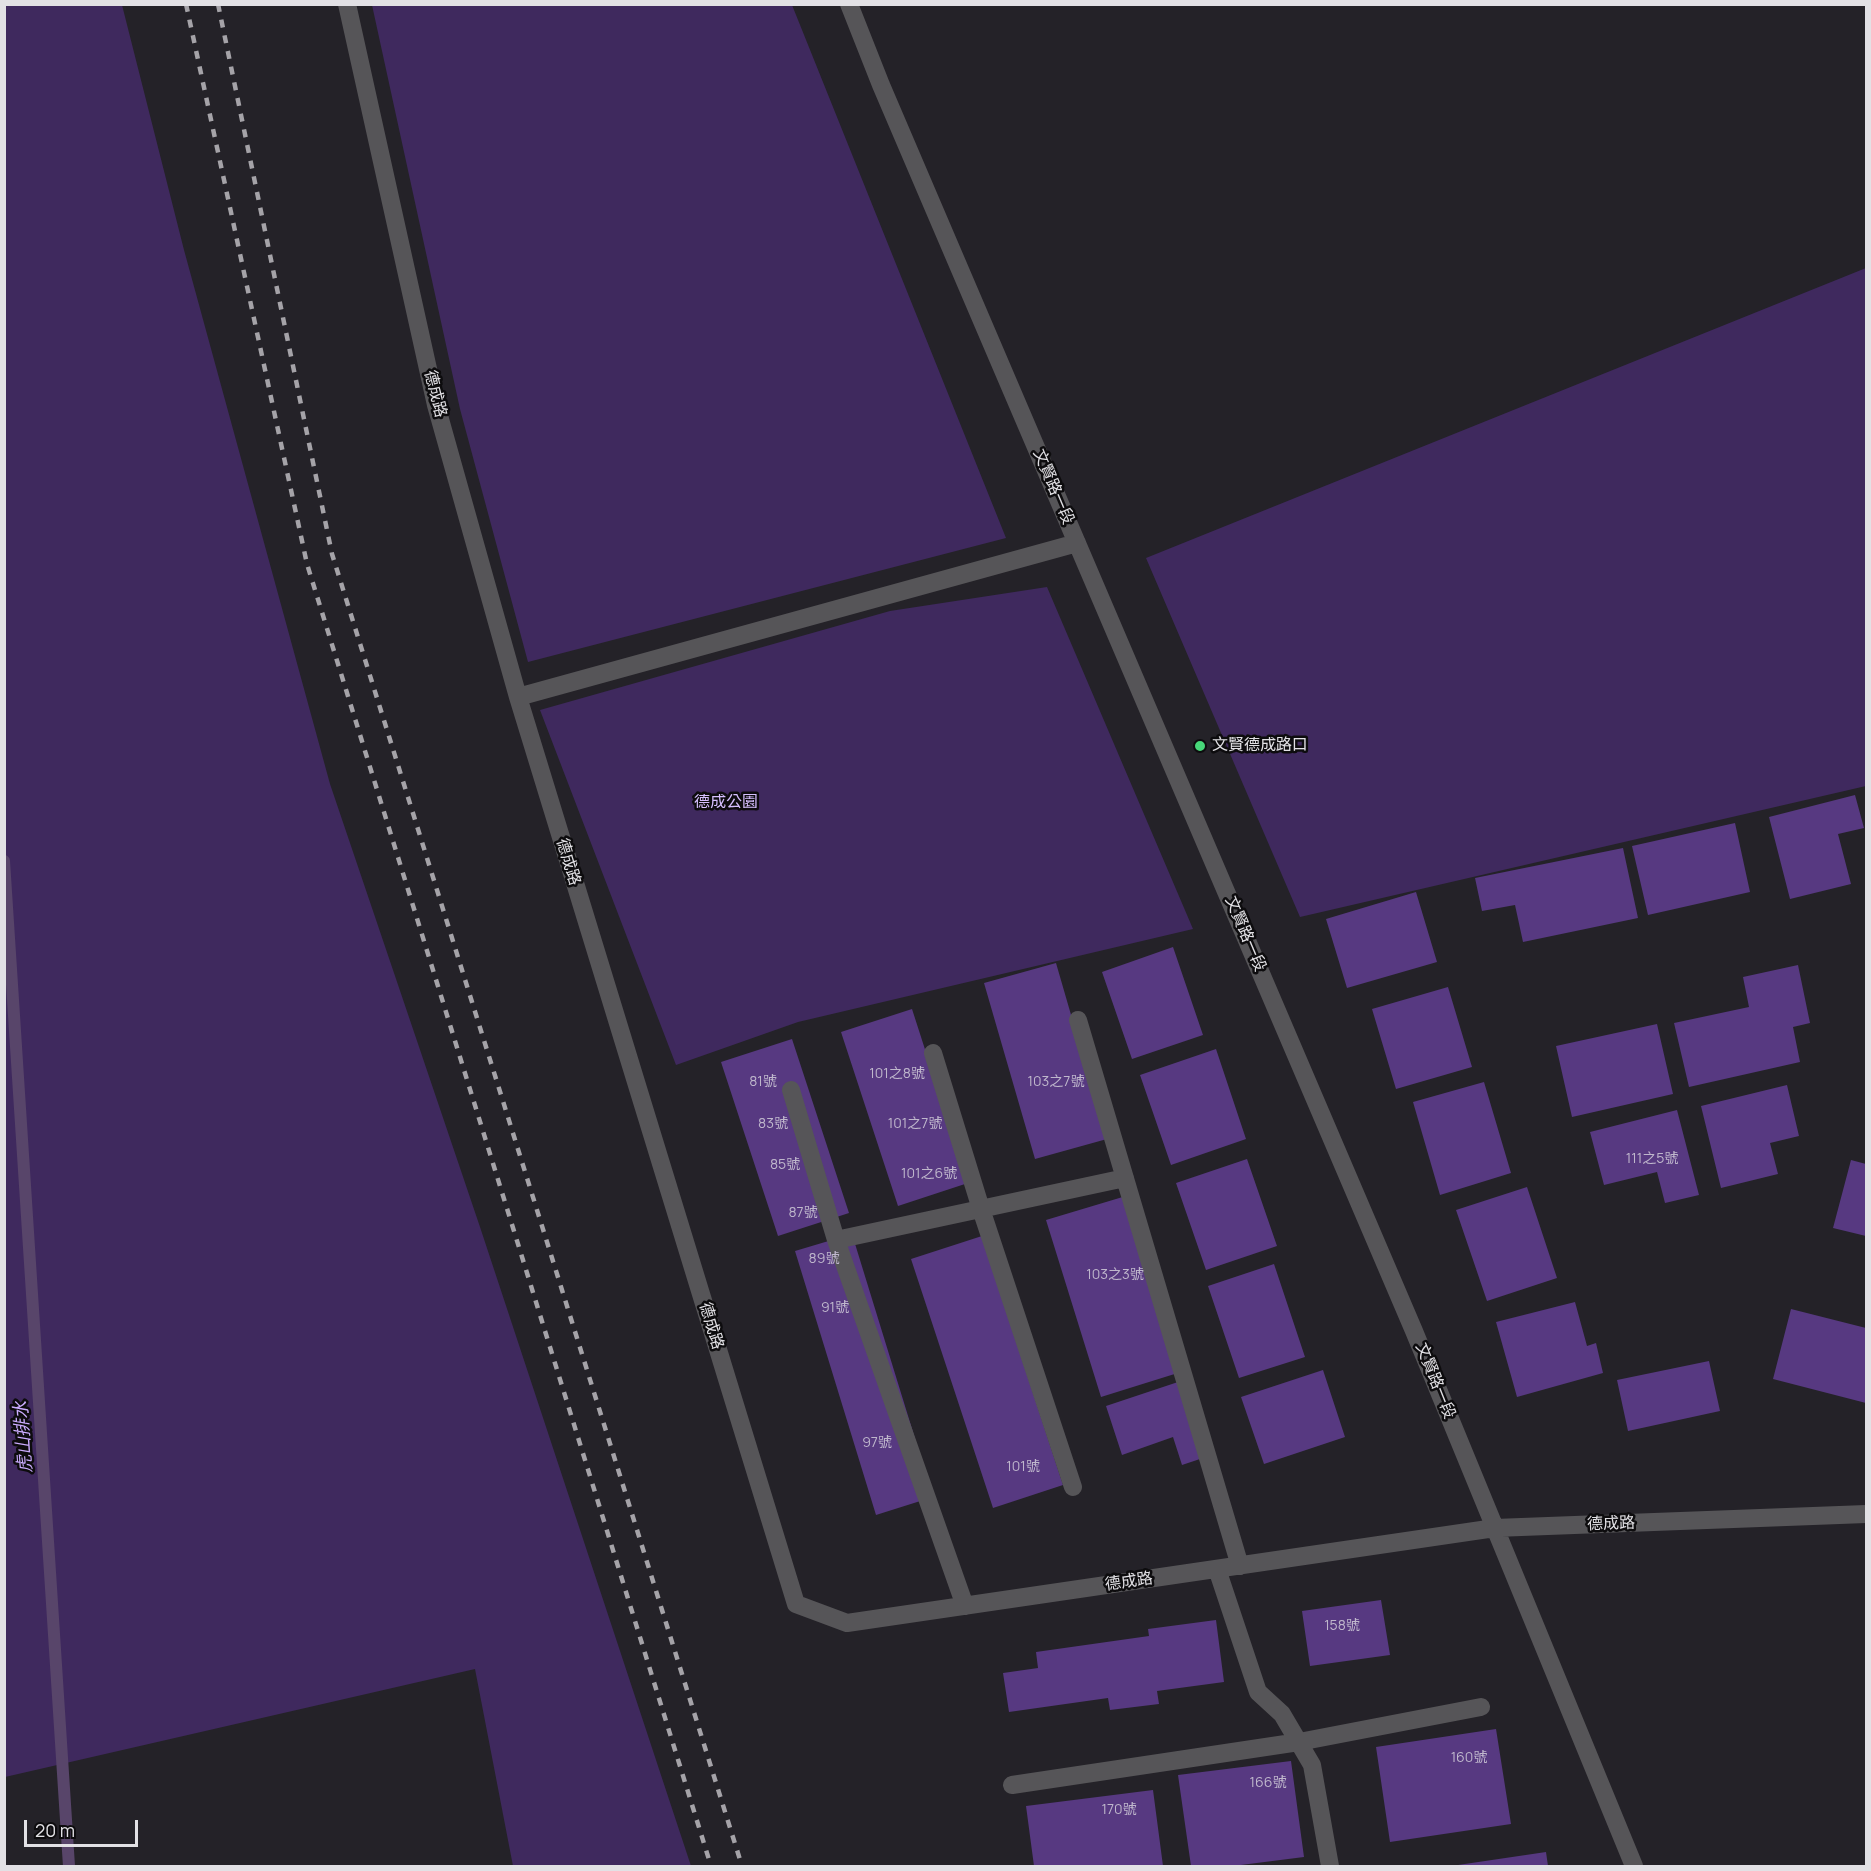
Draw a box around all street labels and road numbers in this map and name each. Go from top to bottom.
street label: 德成路 [420,368,450,420]
street label: 文賢路一段 [1029,446,1077,528]
street label: 德成路 [552,836,584,888]
street label: 文賢路一段 [1221,893,1269,975]
street label: 德成路 [695,1300,727,1352]
street label: 文賢路一段 [1411,1340,1459,1422]
street label: 德成路 [1587,1514,1635,1534]
street label: 德成路 [1104,1569,1154,1595]

